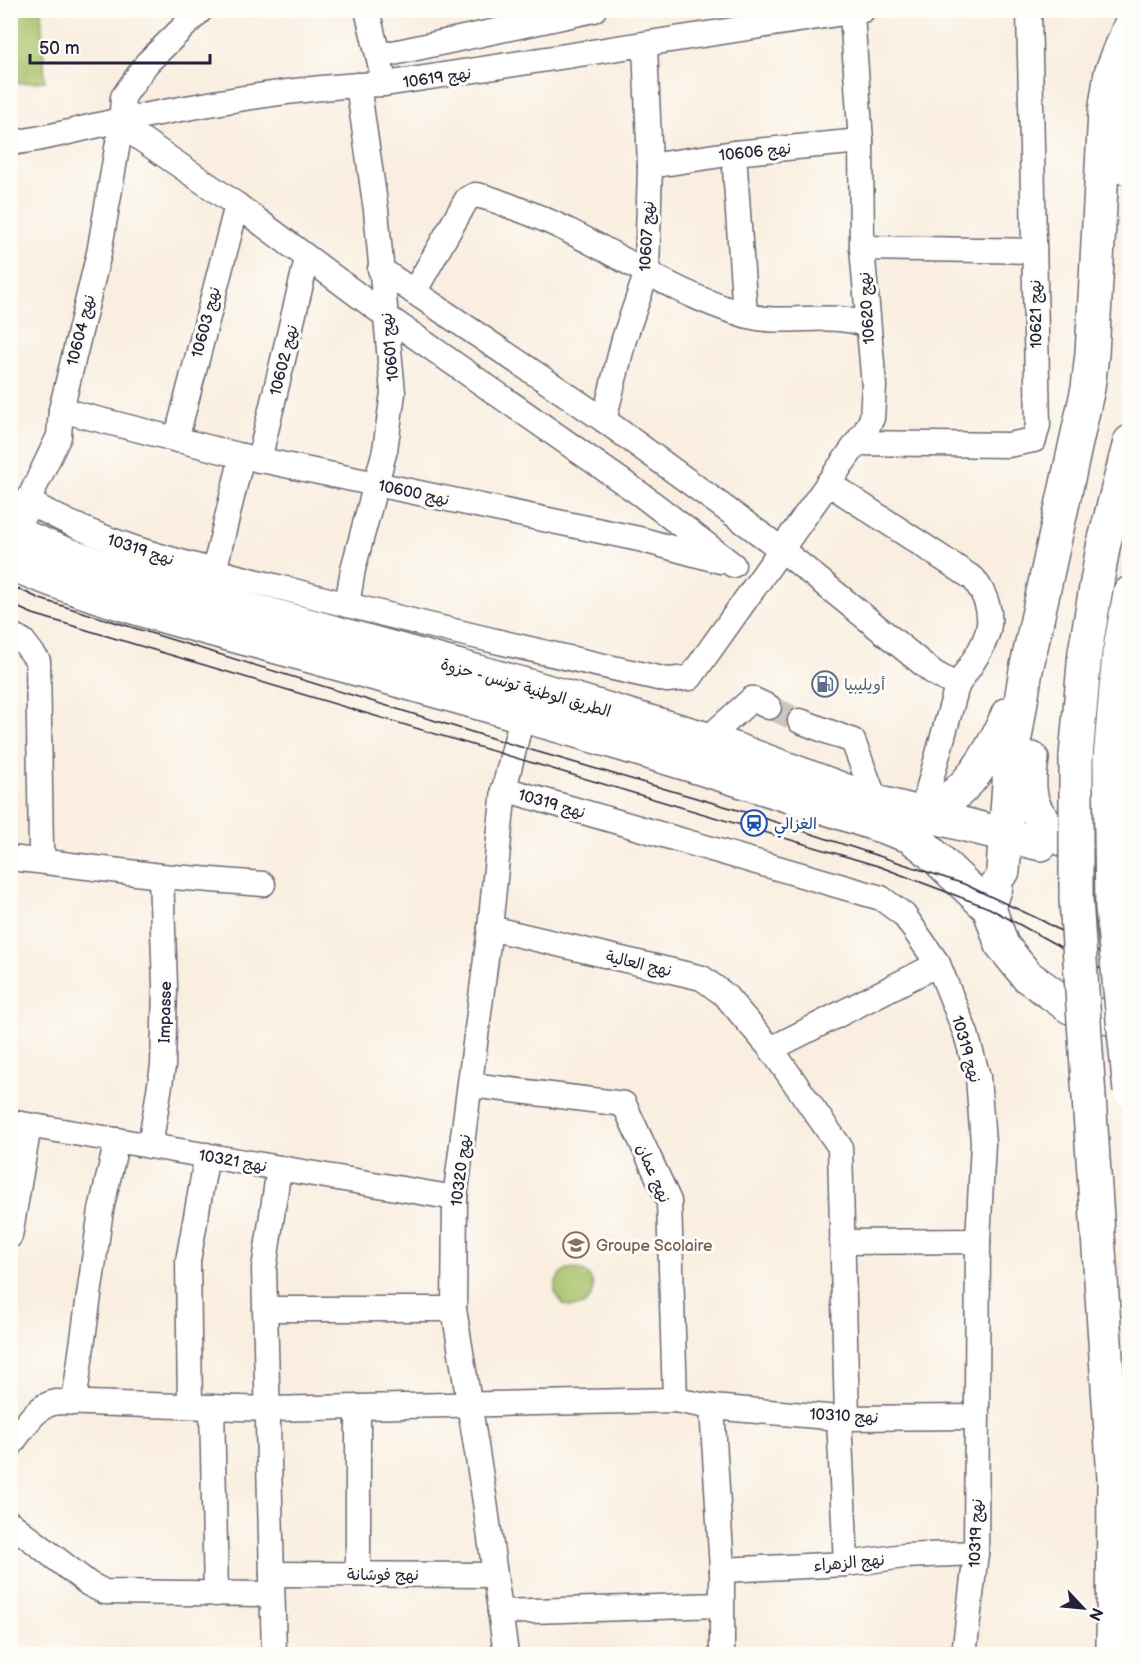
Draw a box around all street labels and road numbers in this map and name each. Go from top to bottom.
street label: نهج 10619 [402,64,473,93]
street label: نهج 10606 [718,139,792,166]
street label: نهج 10607 [636,200,659,272]
street label: نهج 10620 [855,271,879,345]
street label: نهج 10621 [1026,279,1047,349]
street label: نهج 10603 [188,285,225,360]
street label: نهج 10604 [63,293,99,368]
street label: نهج 10601 [377,311,404,382]
street label: نهج 10602 [266,323,302,398]
street label: نهج 10600 [376,477,451,510]
street label: نهج 10319 [105,531,176,570]
street label: الطريق الوطنية تونس - حزوة [438,655,613,722]
street label: نهج 10319 [516,786,587,823]
street label: نهج العالية [604,948,673,981]
street label: Impasse [156,980,176,1043]
street label: نهج 10319 [947,1014,984,1085]
street label: نهج 10320 [448,1133,475,1207]
street label: نهج عمان [632,1141,674,1206]
street label: نهج 10321 [197,1146,268,1177]
street label: نهج 10310 [809,1405,879,1428]
street label: نهج 10319 [966,1498,987,1568]
street label: نهج الزهراء [813,1551,886,1576]
street label: نهج فوشانة [347,1566,419,1585]

